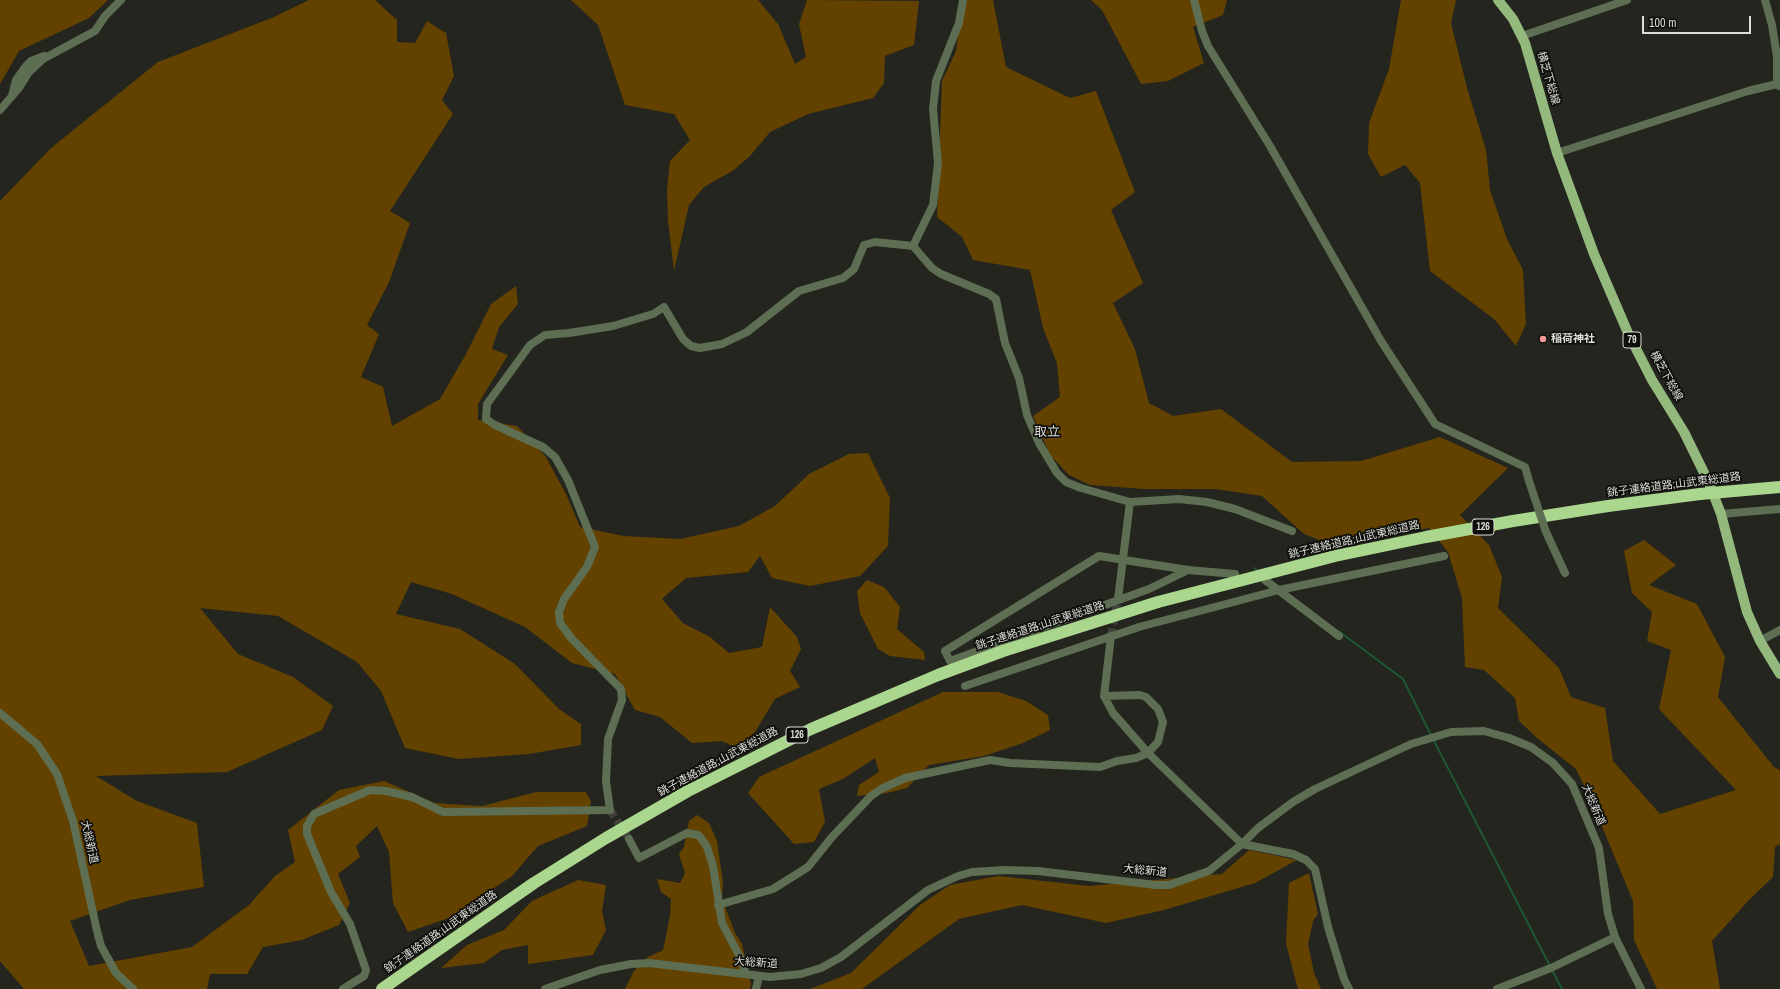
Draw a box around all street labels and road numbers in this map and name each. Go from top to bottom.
street label: 横芝下総線 [1534,50,1562,106]
road number: 79 [1623,332,1641,348]
street label: 横芝下総線 [1647,349,1685,403]
street label: 銚子連絡道路;山武東総道路 [1606,470,1742,500]
street label: 銚子連絡道路;山武東総道路 [1287,518,1421,562]
road number: 126 [1472,519,1494,535]
street label: 銚子連絡道路;山武東総道路 [974,599,1106,653]
street label: 銚子連絡道路;山武東総道路 [656,725,780,799]
road number: 126 [786,727,808,743]
street label: 大総新道 [1578,782,1608,828]
street label: 大総新道 [78,819,100,865]
street label: 大総新道 [1123,863,1167,879]
street label: 銚子連絡道路;山武東総道路 [382,888,500,976]
street label: 大総新道 [734,955,778,971]

